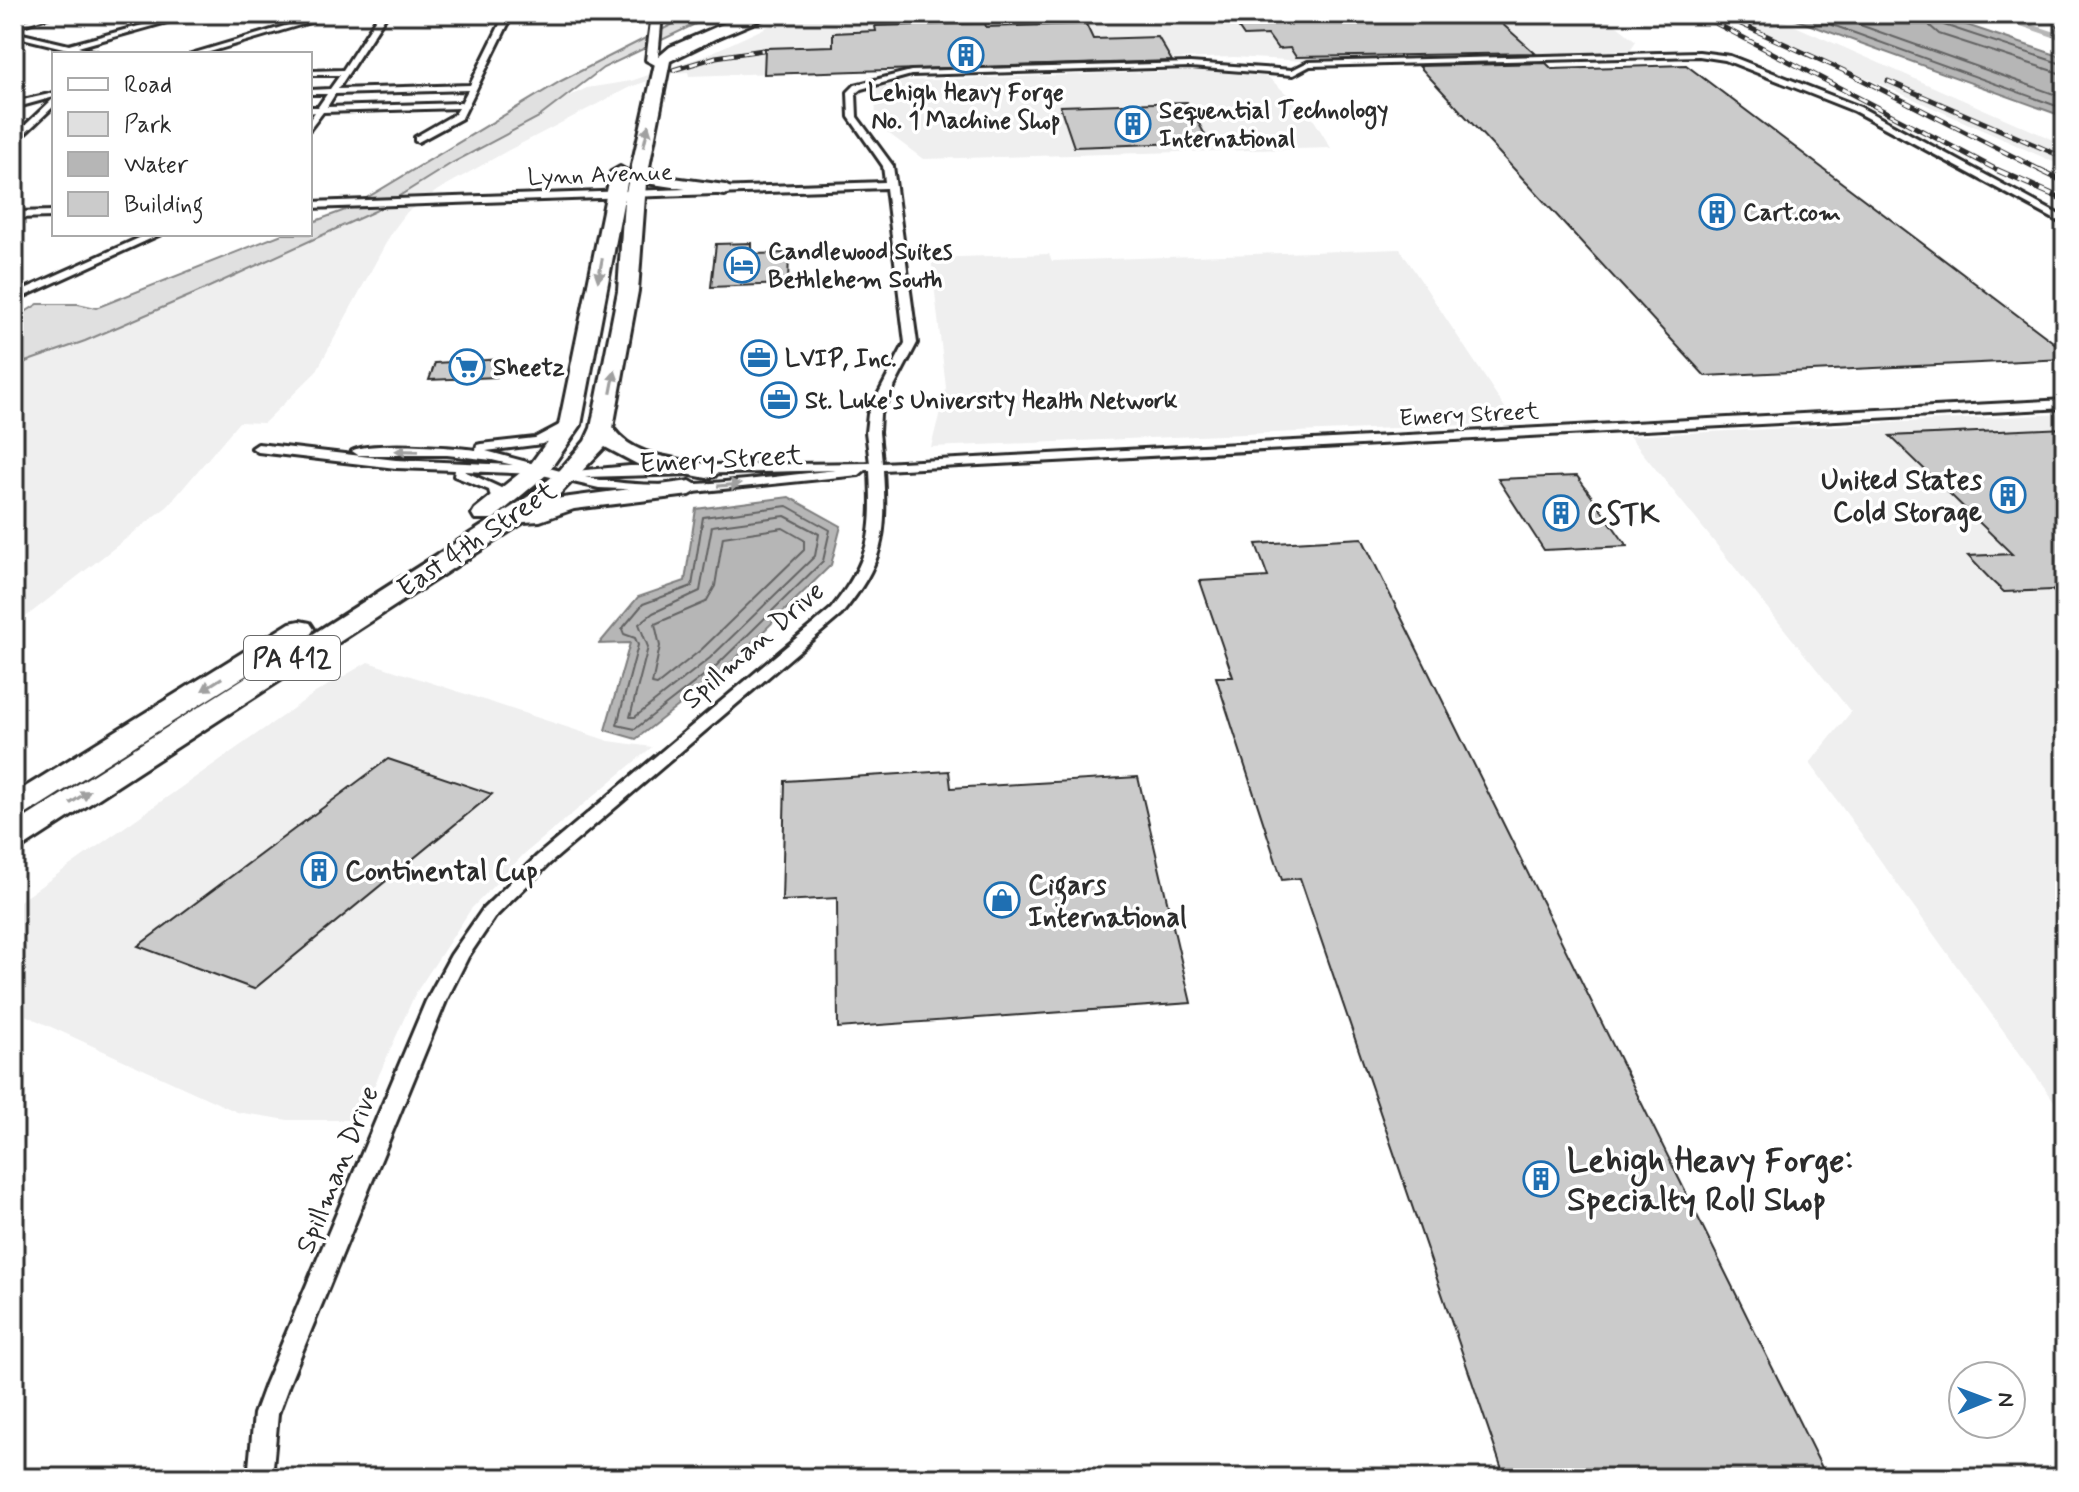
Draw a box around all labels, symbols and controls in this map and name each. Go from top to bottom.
building icon: Lehigh Heavy Forge No. 1 Machine Shop [947,36,985,74]
legend [52,52,312,236]
text: Road [124,70,172,101]
place label: Lehigh Heavy Forge No. 1 Machine Shop [868,78,1064,137]
place label: Sequential Technology International [1159,96,1388,155]
building icon: Sequential Technology International [1114,105,1152,143]
text: Park [124,110,172,141]
one-way arrow [640,123,653,148]
text: Water [124,150,189,181]
street label: Lynn Avenue [527,157,673,194]
text: Building [124,190,204,224]
building icon: Cart.com [1698,193,1736,231]
place label: Cart.com [1743,198,1841,229]
place label: Candlewood Suites Bethlehem South [768,237,953,296]
hotel icon: Candlewood Suites Bethlehem South [723,246,761,284]
one-way arrow [594,258,606,283]
office icon: LVIP, Inc. [740,339,778,377]
place label: LVIP, Inc. [785,344,897,375]
supermarket icon: Sheetz [448,348,486,386]
place label: Sheetz [493,353,565,384]
one-way arrow [608,370,620,395]
office icon: St. Luke's University Health Network [760,381,798,419]
place label: St. Luke's University Health Network [805,386,1178,417]
street label: Emery Street [1398,396,1540,435]
street label: Emery Street [639,438,804,483]
one-way arrow [394,445,419,457]
place label: United States Cold Storage [1821,463,1983,533]
street label: East 4th Street [391,473,565,607]
building icon: United States Cold Storage [1989,476,2027,514]
one-way arrow [717,478,742,491]
building icon: CSTK [1542,494,1580,532]
place label: CSTK [1587,497,1660,534]
street label: Spillman Drive [674,574,833,718]
road number: PA 412 [244,636,340,680]
one-way arrow [202,676,223,691]
one-way arrow [69,790,90,805]
building icon: Continental Cup [300,851,338,889]
place label: Continental Cup [345,854,537,891]
place label: Cigars International [1028,868,1187,937]
shop icon: Cigars International [983,881,1021,919]
street label: Spillman Drive [288,1080,389,1259]
place label: Lehigh Heavy Forge: Specialty Roll Shop [1567,1139,1854,1223]
building icon: Lehigh Heavy Forge: Specialty Roll Shop [1522,1160,1560,1198]
north arrow [1947,1360,2027,1440]
text: N [1991,1392,2019,1407]

